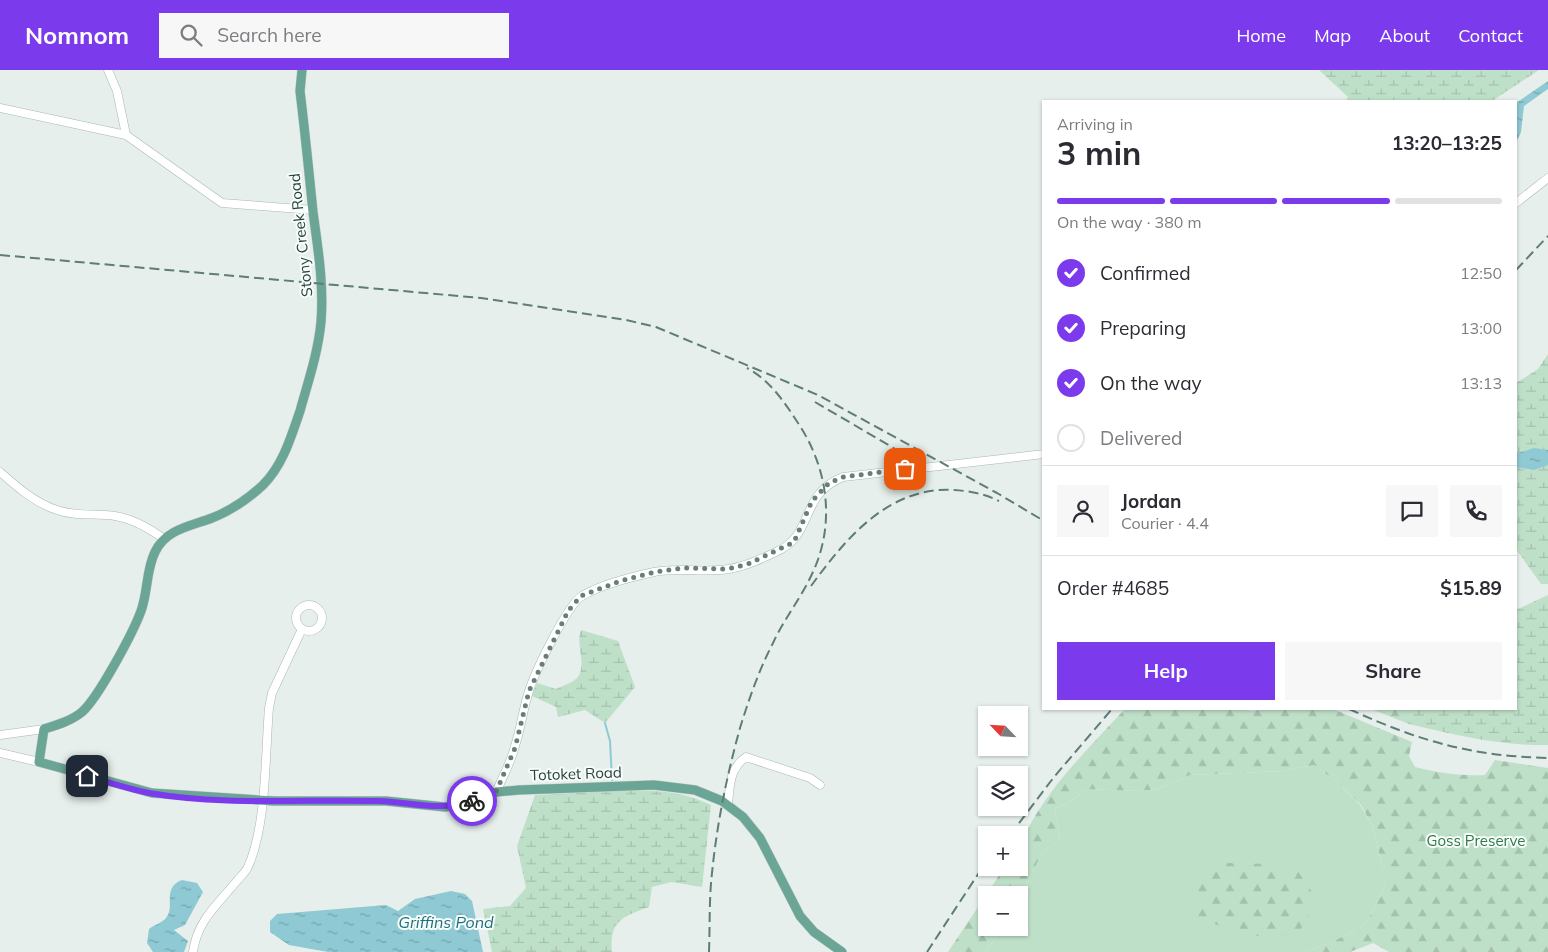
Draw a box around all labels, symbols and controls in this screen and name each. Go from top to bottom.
search box [159,13,509,58]
text: Nomnom [25,20,129,50]
icon: search [177,21,205,49]
text: Search here [217,23,322,47]
text: Home [1236,24,1286,47]
text: Map [1314,24,1351,47]
text: About [1379,24,1430,47]
text: Contact [1458,24,1523,47]
text: Arriving in [1057,114,1133,134]
text: 13:20–13:25 [1392,131,1502,155]
text: 3 min [1057,133,1141,173]
street label: Stony Creek Road [285,172,316,298]
text: On the way · 380 m [1057,212,1202,232]
icon: check [1057,259,1085,287]
text: Confirmed [1100,261,1191,285]
text: 12:50 [1460,263,1502,283]
icon: check [1057,314,1085,342]
text: Preparing [1100,316,1186,340]
text: 13:00 [1460,318,1502,338]
icon: check [1057,369,1085,397]
text: On the way [1100,371,1202,395]
text: 13:13 [1460,373,1502,393]
text: Delivered [1100,426,1182,450]
pin [884,448,926,490]
icon: bag [891,455,919,483]
button: person [1057,485,1109,537]
button: chat [1386,485,1438,537]
button: phone [1450,485,1502,537]
text: Jordan [1121,489,1181,513]
text: Courier · 4.4 [1121,513,1209,533]
text: Order #4685 [1057,576,1169,600]
text: $15.89 [1440,576,1502,600]
button: Help [1057,642,1275,700]
button: Share [1285,642,1502,700]
north arrow [978,706,1028,756]
map controls [978,706,1028,936]
pin [66,755,108,797]
icon: home [73,762,101,790]
street label: Totoket Road [530,762,622,785]
button: layers [978,766,1028,816]
courier [447,776,497,826]
icon: bike [458,787,486,815]
button: + [978,826,1028,876]
park label: Goss Preserve [1427,831,1525,850]
button: − [978,886,1028,936]
water label: Griffins Pond [398,912,494,932]

